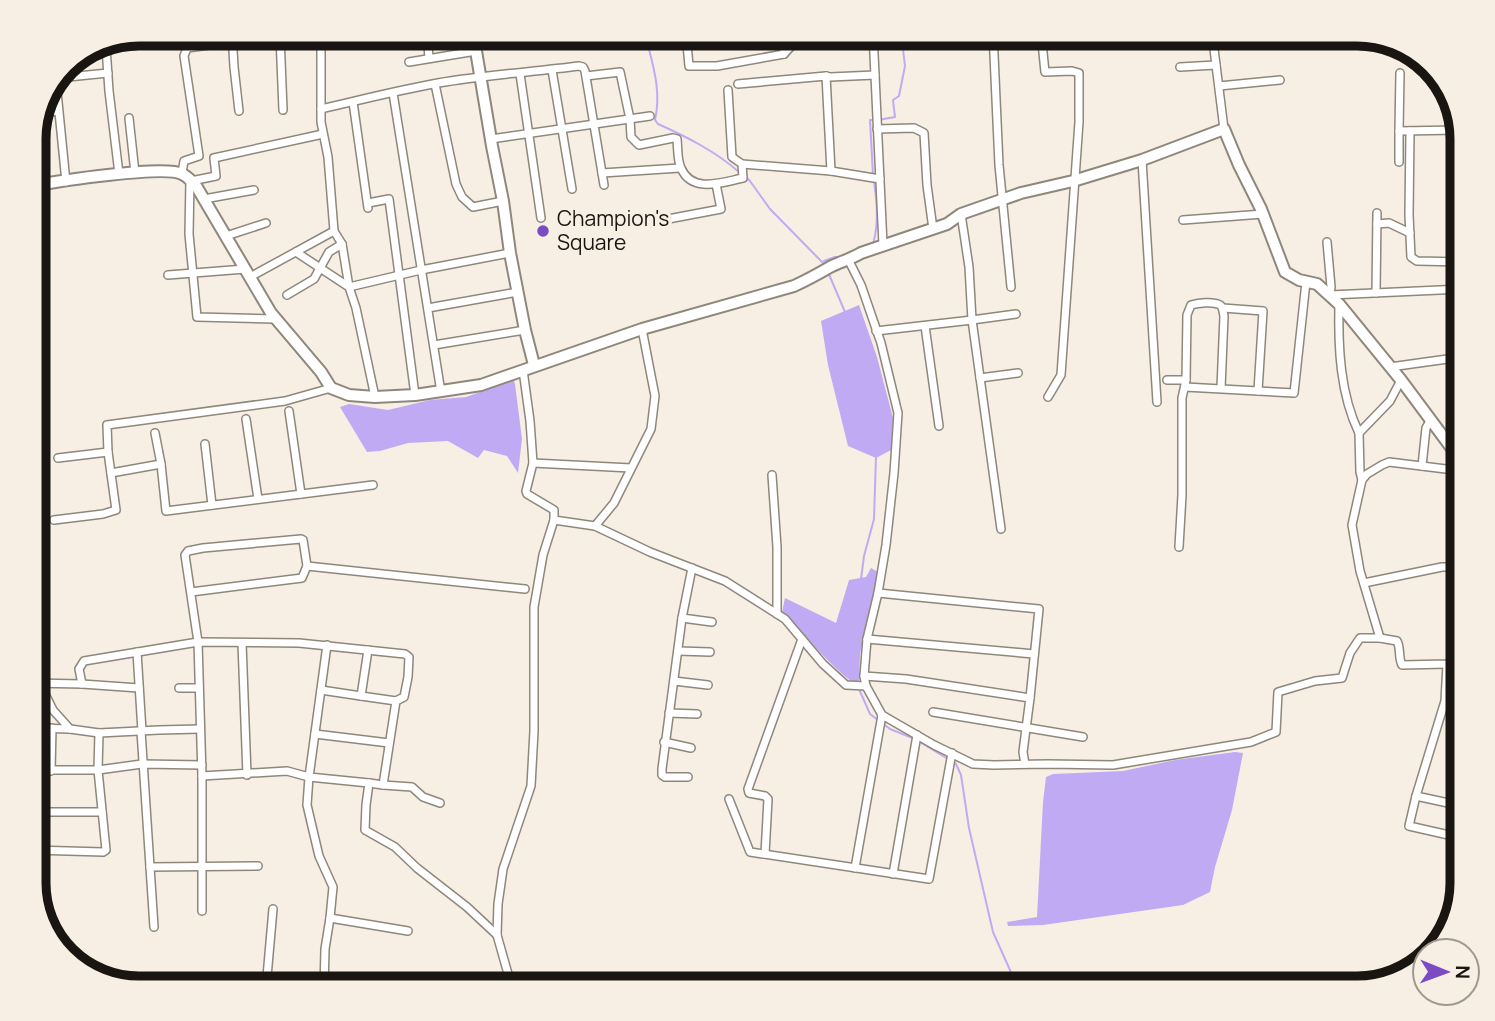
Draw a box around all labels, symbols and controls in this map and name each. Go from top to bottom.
place label: Champion's Square [557,204,669,256]
marker: Champion's Square [535,223,551,239]
north arrow [1411,937,1481,1007]
text: N [1450,965,1476,979]

